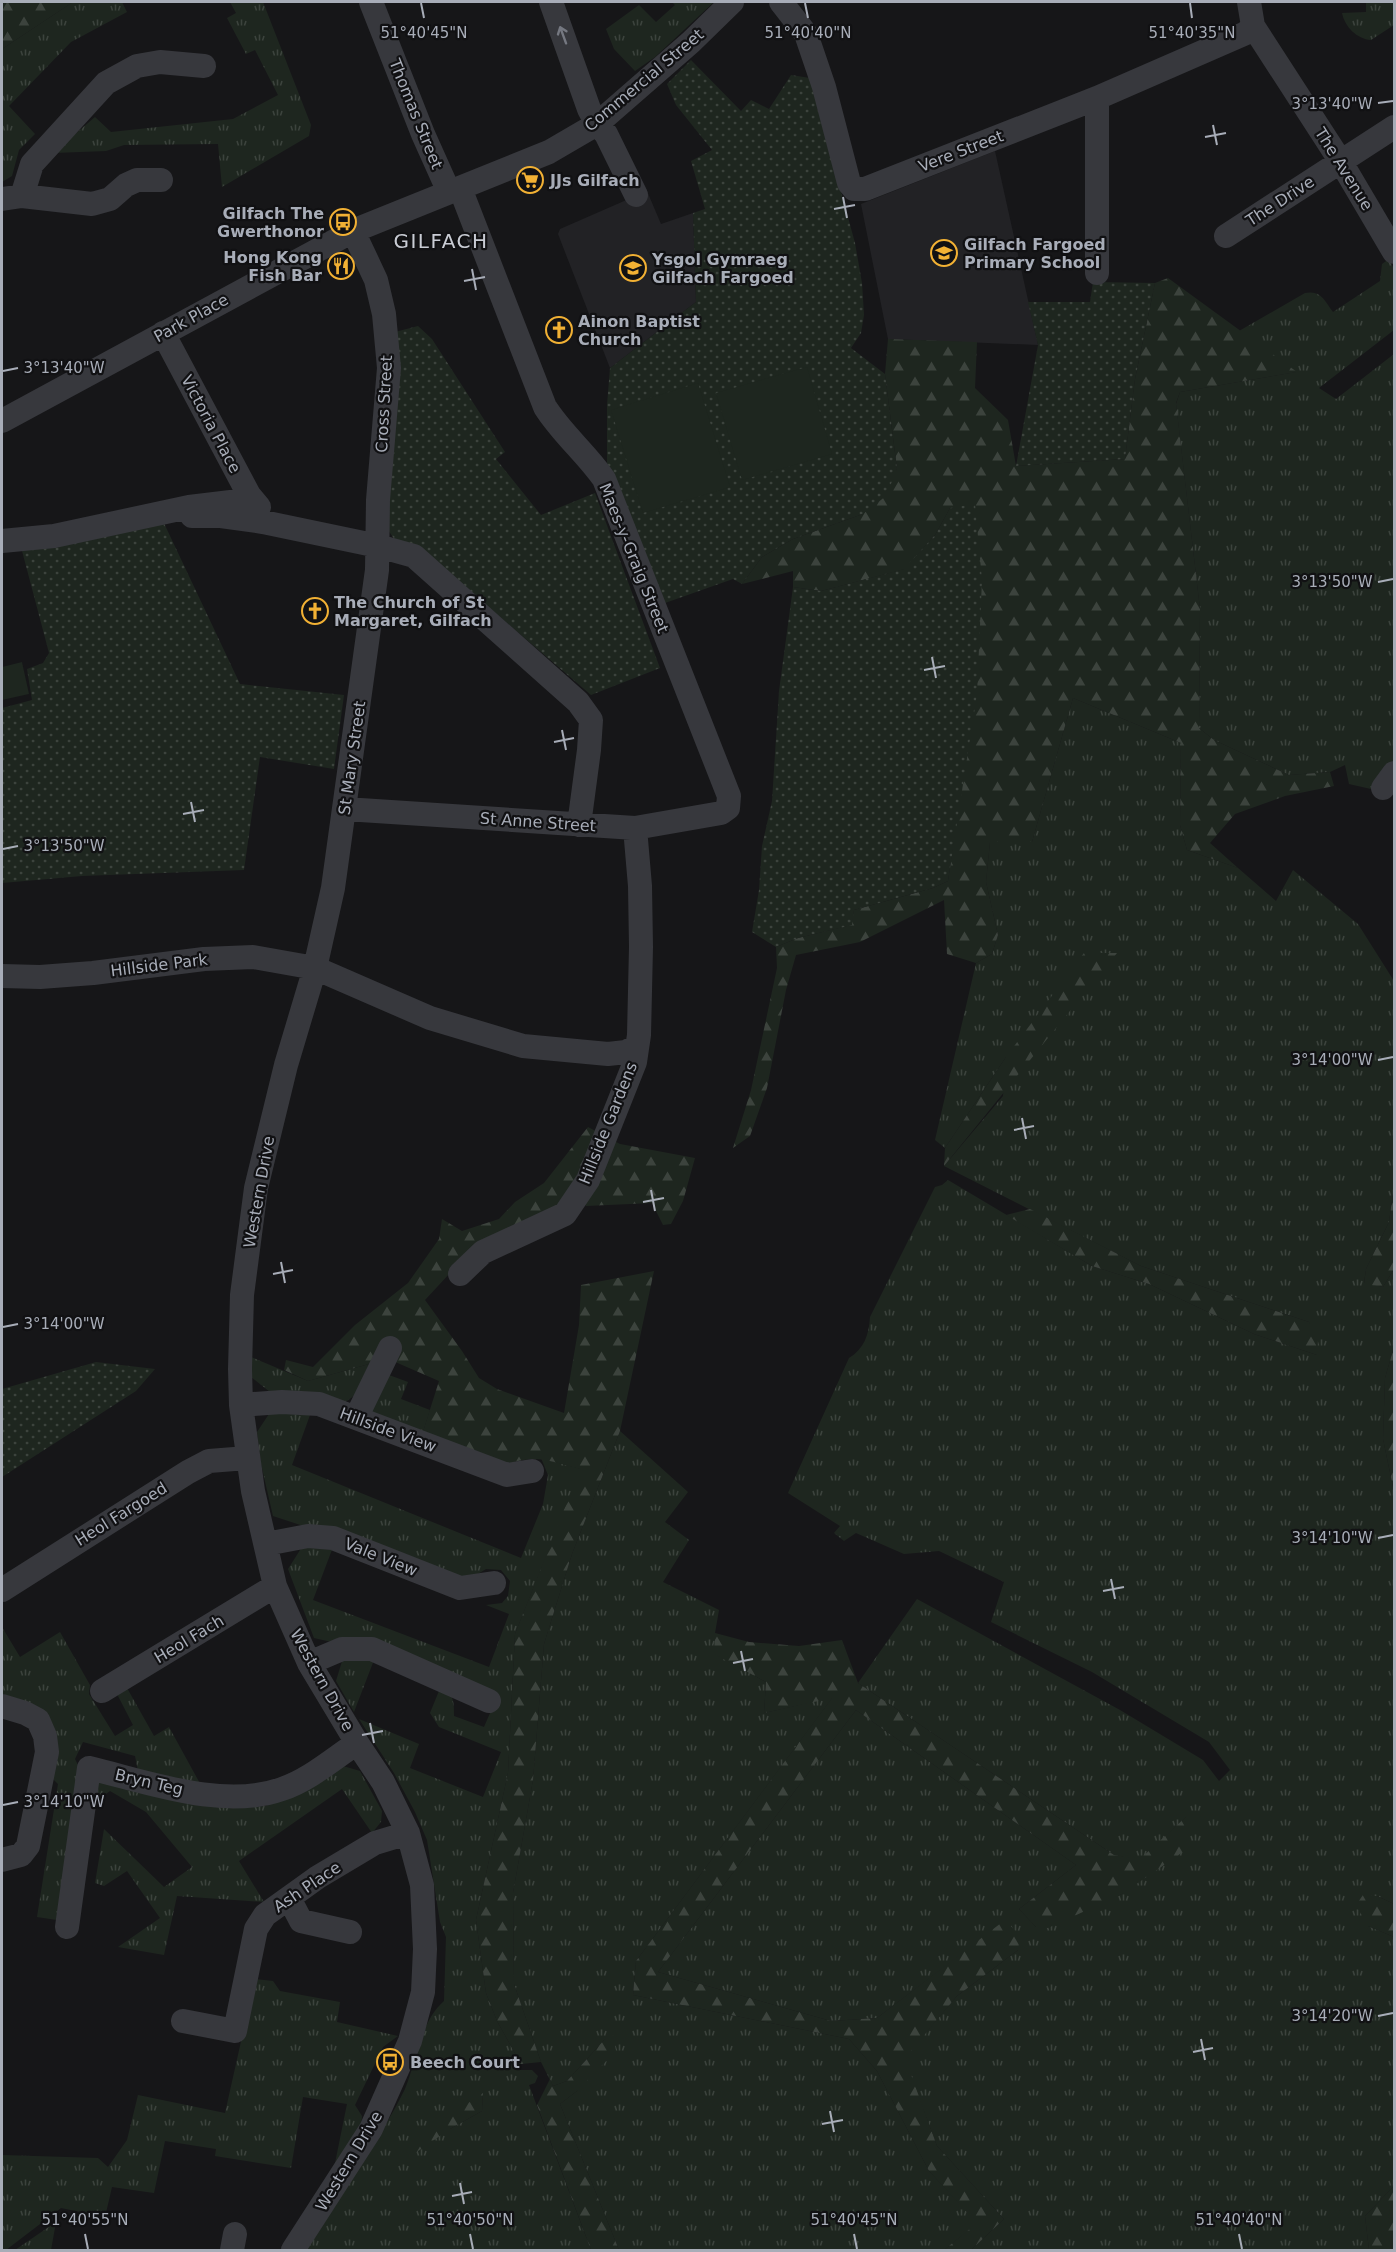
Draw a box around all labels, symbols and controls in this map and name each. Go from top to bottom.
text: 51°40'45"N [380,24,468,42]
text: 51°40'40"N [764,24,852,42]
text: 51°40'35"N [1148,24,1236,42]
street label: Commercial Street [581,25,707,135]
one-way arrow [557,26,568,45]
street label: Thomas Street [385,55,447,172]
text: 3°13'40"W [1291,95,1373,113]
street label: The Avenue [1310,123,1377,214]
street label: Vere Street [916,126,1006,176]
supermarket icon: JJs Gilfach [515,165,545,195]
place label: JJs Gilfach [549,171,640,190]
street label: The Drive [1241,172,1318,231]
place label: Gilfach The Gwerthonor [217,204,324,241]
bus stop icon: Gilfach The Gwerthonor [328,207,358,237]
district label: GILFACH [393,229,489,253]
place label: Gilfach Fargoed Primary School [964,235,1106,272]
school or university icon: Gilfach Fargoed Primary School [929,238,959,268]
place label: Hong Kong Fish Bar [223,248,322,285]
place label: Ysgol Gymraeg Gilfach Fargoed [651,250,794,287]
restaurant icon: Hong Kong Fish Bar [326,251,356,281]
school or university icon: Ysgol Gymraeg Gilfach Fargoed [618,253,648,283]
street label: Park Place [150,290,232,346]
place label: Ainon Baptist Church [578,312,700,349]
church icon: Ainon Baptist Church [544,315,574,345]
street label: Cross Street [372,355,396,453]
text: 3°13'40"W [23,359,105,377]
street label: Victoria Place [177,372,245,476]
street label: Maes-y-Graig Street [595,480,673,636]
text: 3°13'50"W [1291,573,1373,591]
place label: The Church of St Margaret, Gilfach [334,593,492,630]
church icon: The Church of St Margaret, Gilfach [300,596,330,626]
street label: St Mary Street [335,700,369,816]
street label: St Anne Street [479,808,597,836]
text: 3°13'50"W [23,837,105,855]
street label: Hillside Park [109,950,209,980]
text: 3°14'00"W [1291,1051,1373,1069]
street label: Hillside Gardens [575,1059,641,1187]
street label: Western Drive [240,1135,278,1249]
text: 3°14'00"W [23,1315,105,1333]
street label: Hillside View [337,1404,439,1456]
street label: Heol Fargoed [71,1478,171,1550]
text: 3°14'10"W [1291,1529,1373,1547]
street label: Vale View [342,1534,420,1580]
street label: Heol Fach [151,1611,227,1667]
street label: Western Drive [286,1626,358,1734]
street label: Bryn Teg [113,1765,185,1799]
text: 3°14'10"W [23,1793,105,1811]
street label: Ash Place [270,1858,344,1916]
text: 3°14'20"W [1291,2007,1373,2025]
bus stop icon: Beech Court [375,2047,405,2077]
place label: Beech Court [410,2053,520,2072]
street label: Western Drive [312,2108,386,2214]
text: 51°40'55"N [41,2211,129,2229]
text: 51°40'50"N [426,2211,514,2229]
text: 51°40'45"N [810,2211,898,2229]
text: 51°40'40"N [1195,2211,1283,2229]

